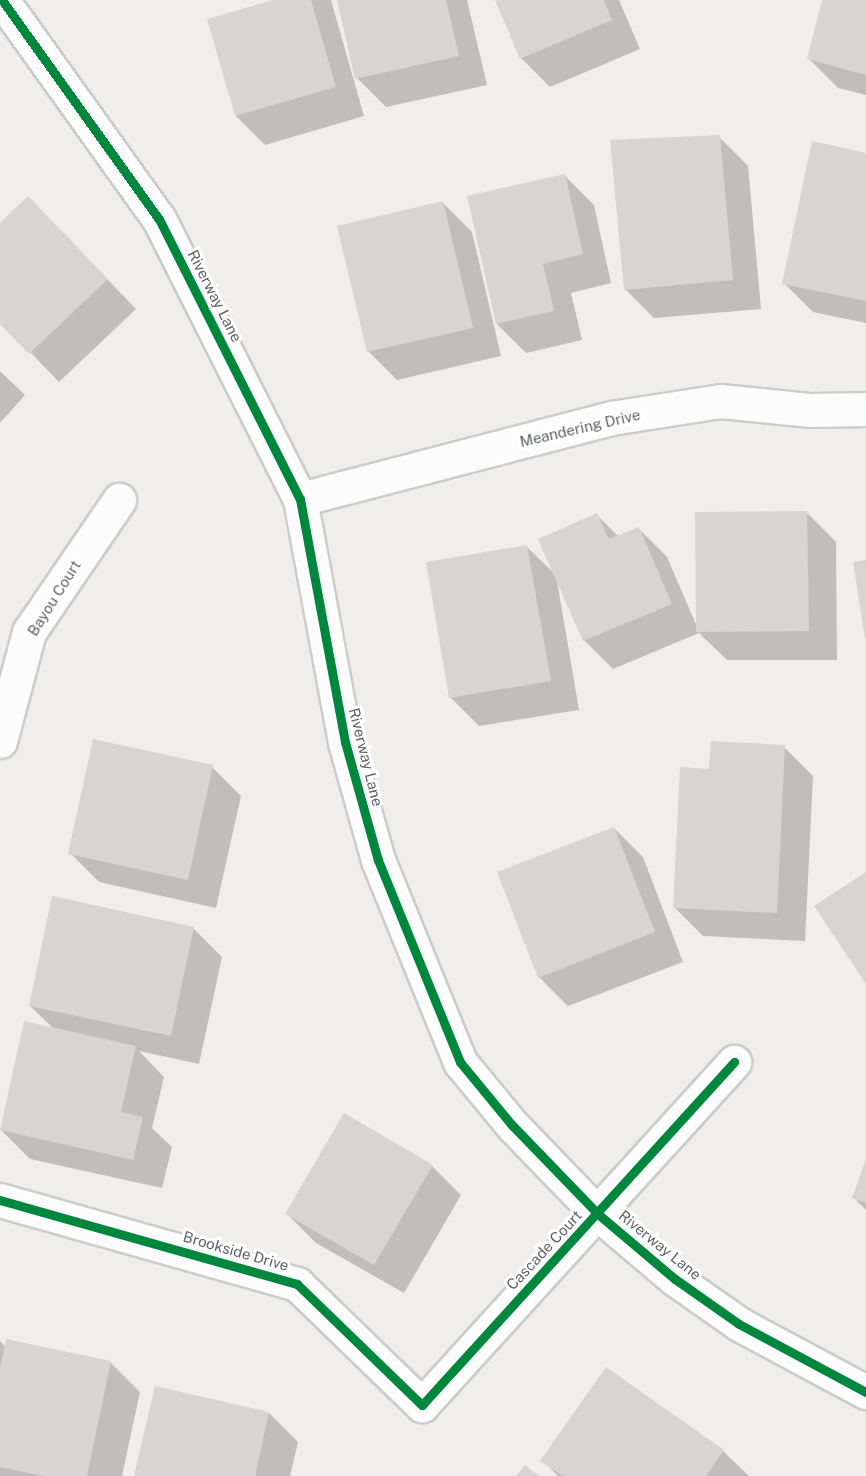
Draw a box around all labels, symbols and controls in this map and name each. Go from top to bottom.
street label: Riverway Lane [184,247,246,345]
street label: Meandering Drive [518,405,642,451]
street label: Bayou Court [24,557,84,639]
street label: Riverway Lane [345,706,387,808]
street label: Cascade Court [502,1206,586,1294]
street label: Riverway Lane [615,1206,705,1284]
street label: Brookside Drive [181,1227,291,1275]

